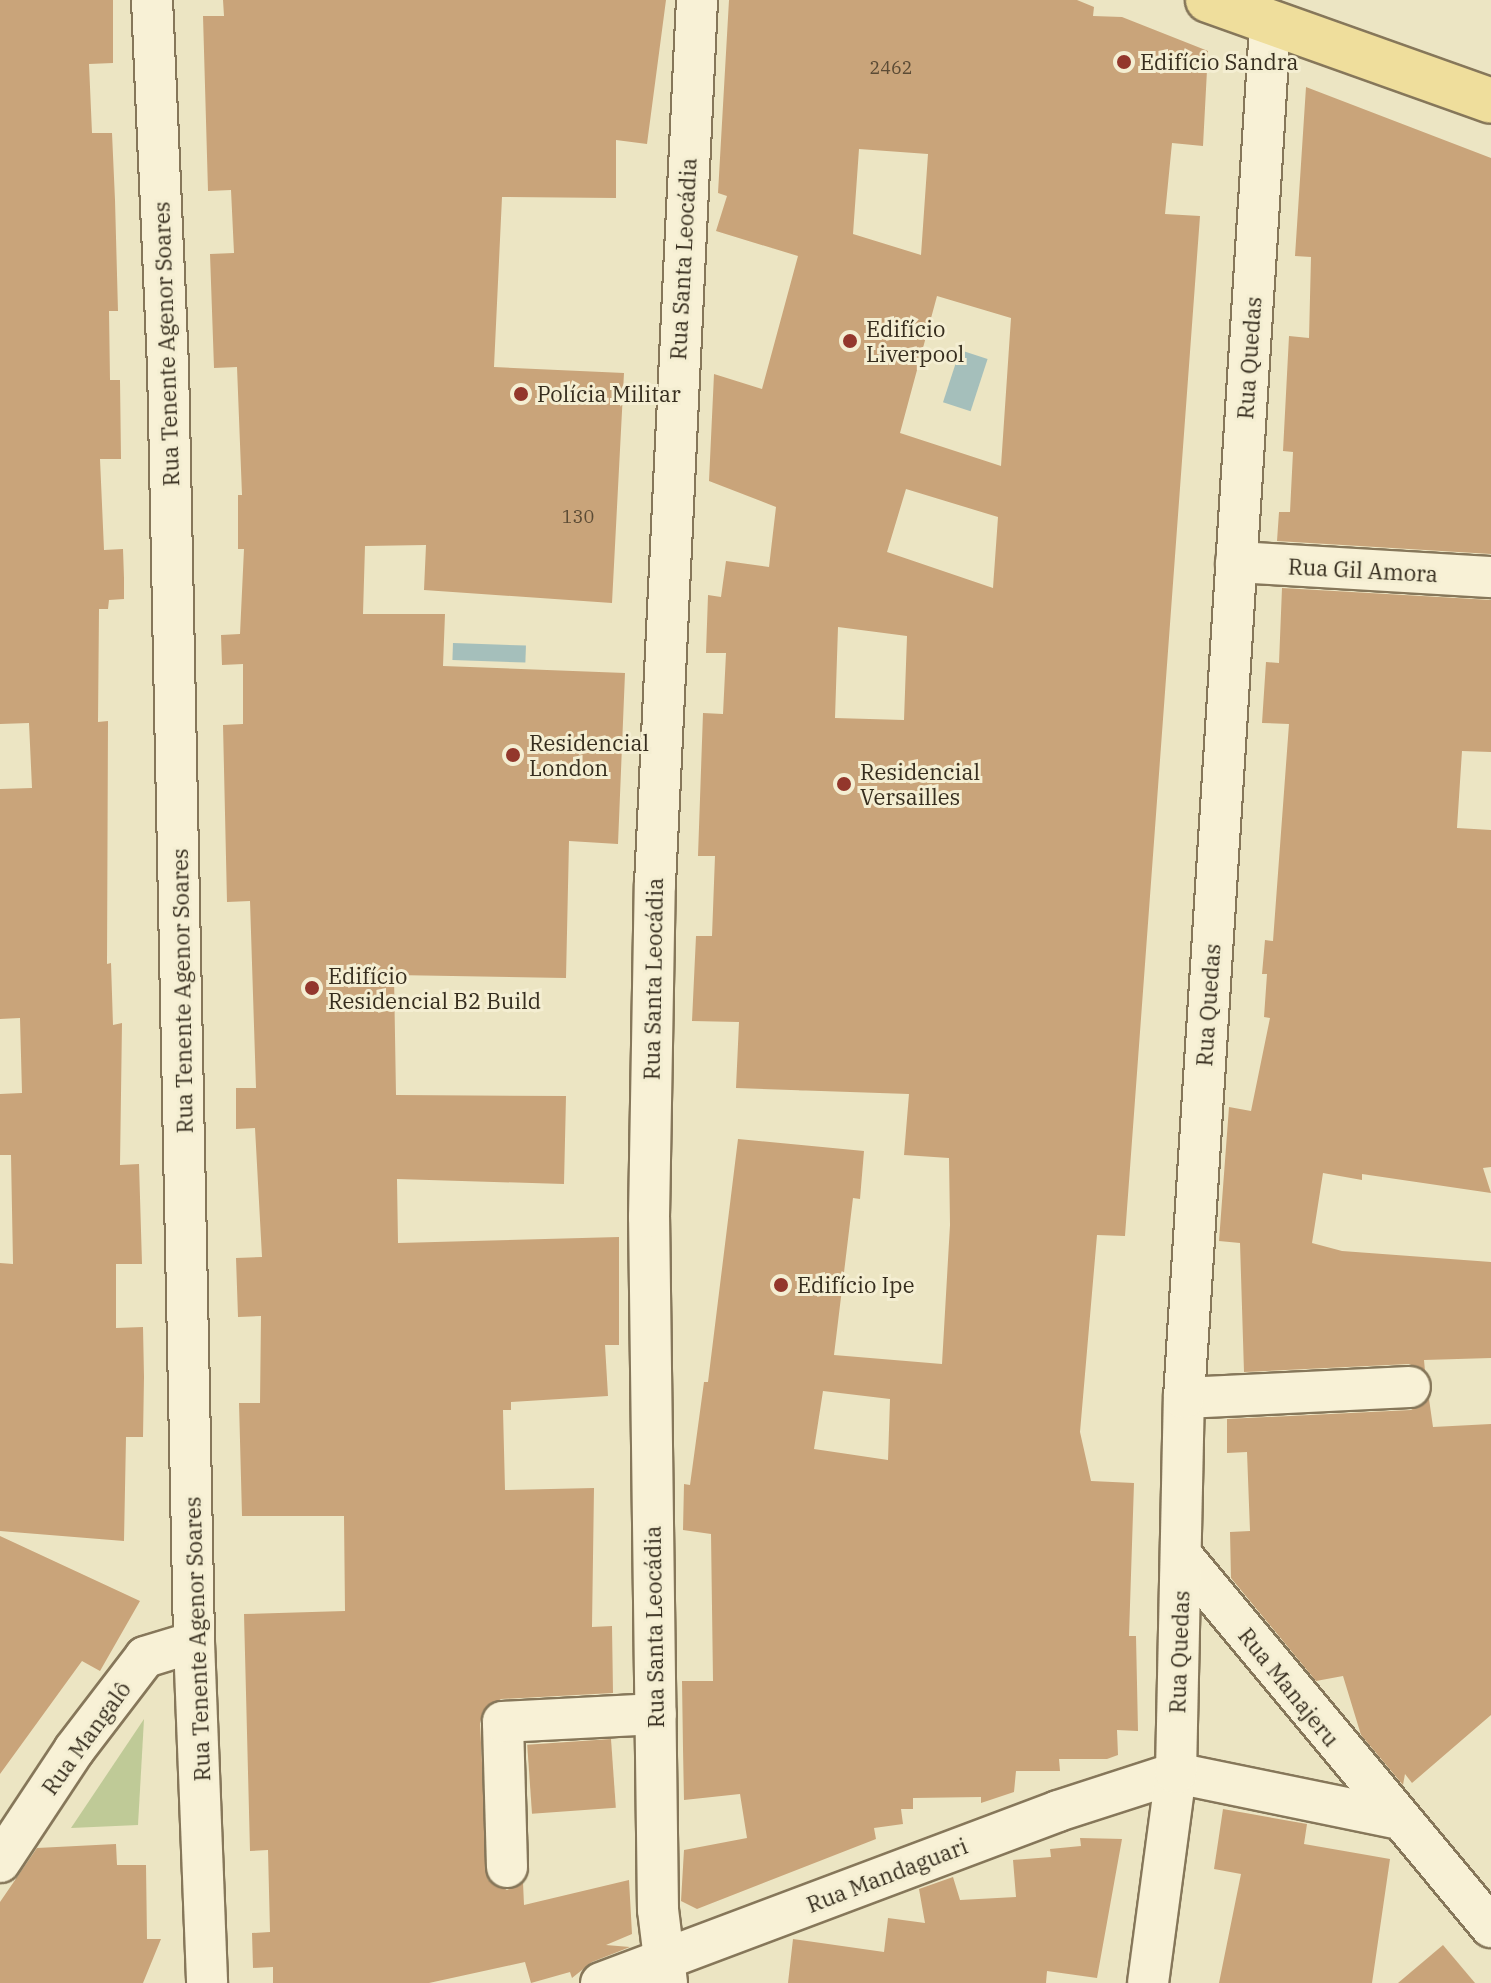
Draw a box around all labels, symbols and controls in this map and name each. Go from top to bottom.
place label: Edifício Sandra [1140,49,1299,75]
marker: Edifício Sandra [1115,53,1133,71]
house number: 2462 [869,57,913,79]
street label: Rua Santa Leocádia [665,157,701,361]
street label: Rua Tenente Agenor Soares [148,201,184,487]
street label: Rua Quedas [1232,296,1266,420]
place label: Edifício Liverpool [866,315,964,366]
marker: Edifício Liverpool [841,332,859,350]
place label: Polícia Militar [537,381,681,407]
marker: Polícia Militar [512,385,530,403]
house number: 130 [562,506,594,528]
street label: Rua Gil Amora [1287,553,1439,587]
place label: Residencial London [529,729,649,780]
marker: Residencial London [504,746,522,764]
place label: Residencial Versailles [860,758,980,810]
marker: Residencial Versailles [835,775,853,793]
street label: Rua Tenente Agenor Soares [166,848,198,1134]
street label: Rua Santa Leocádia [638,878,668,1080]
street label: Rua Quedas [1191,943,1225,1067]
place label: Edifício Residencial B2 Build [328,962,541,1014]
marker: Edifício Residencial B2 Build [303,979,321,997]
place label: Edifício Ipe [797,1272,915,1298]
marker: Edifício Ipe [772,1276,790,1294]
street label: Rua Tenente Agenor Soares [179,1496,215,1782]
street label: Rua Santa Leocádia [639,1526,669,1728]
street label: Rua Quedas [1164,1590,1194,1714]
street label: Rua Manajeru [1233,1622,1345,1752]
street label: Rua Mangalô [36,1676,136,1800]
street label: Rua Mandaguari [803,1832,971,1918]

